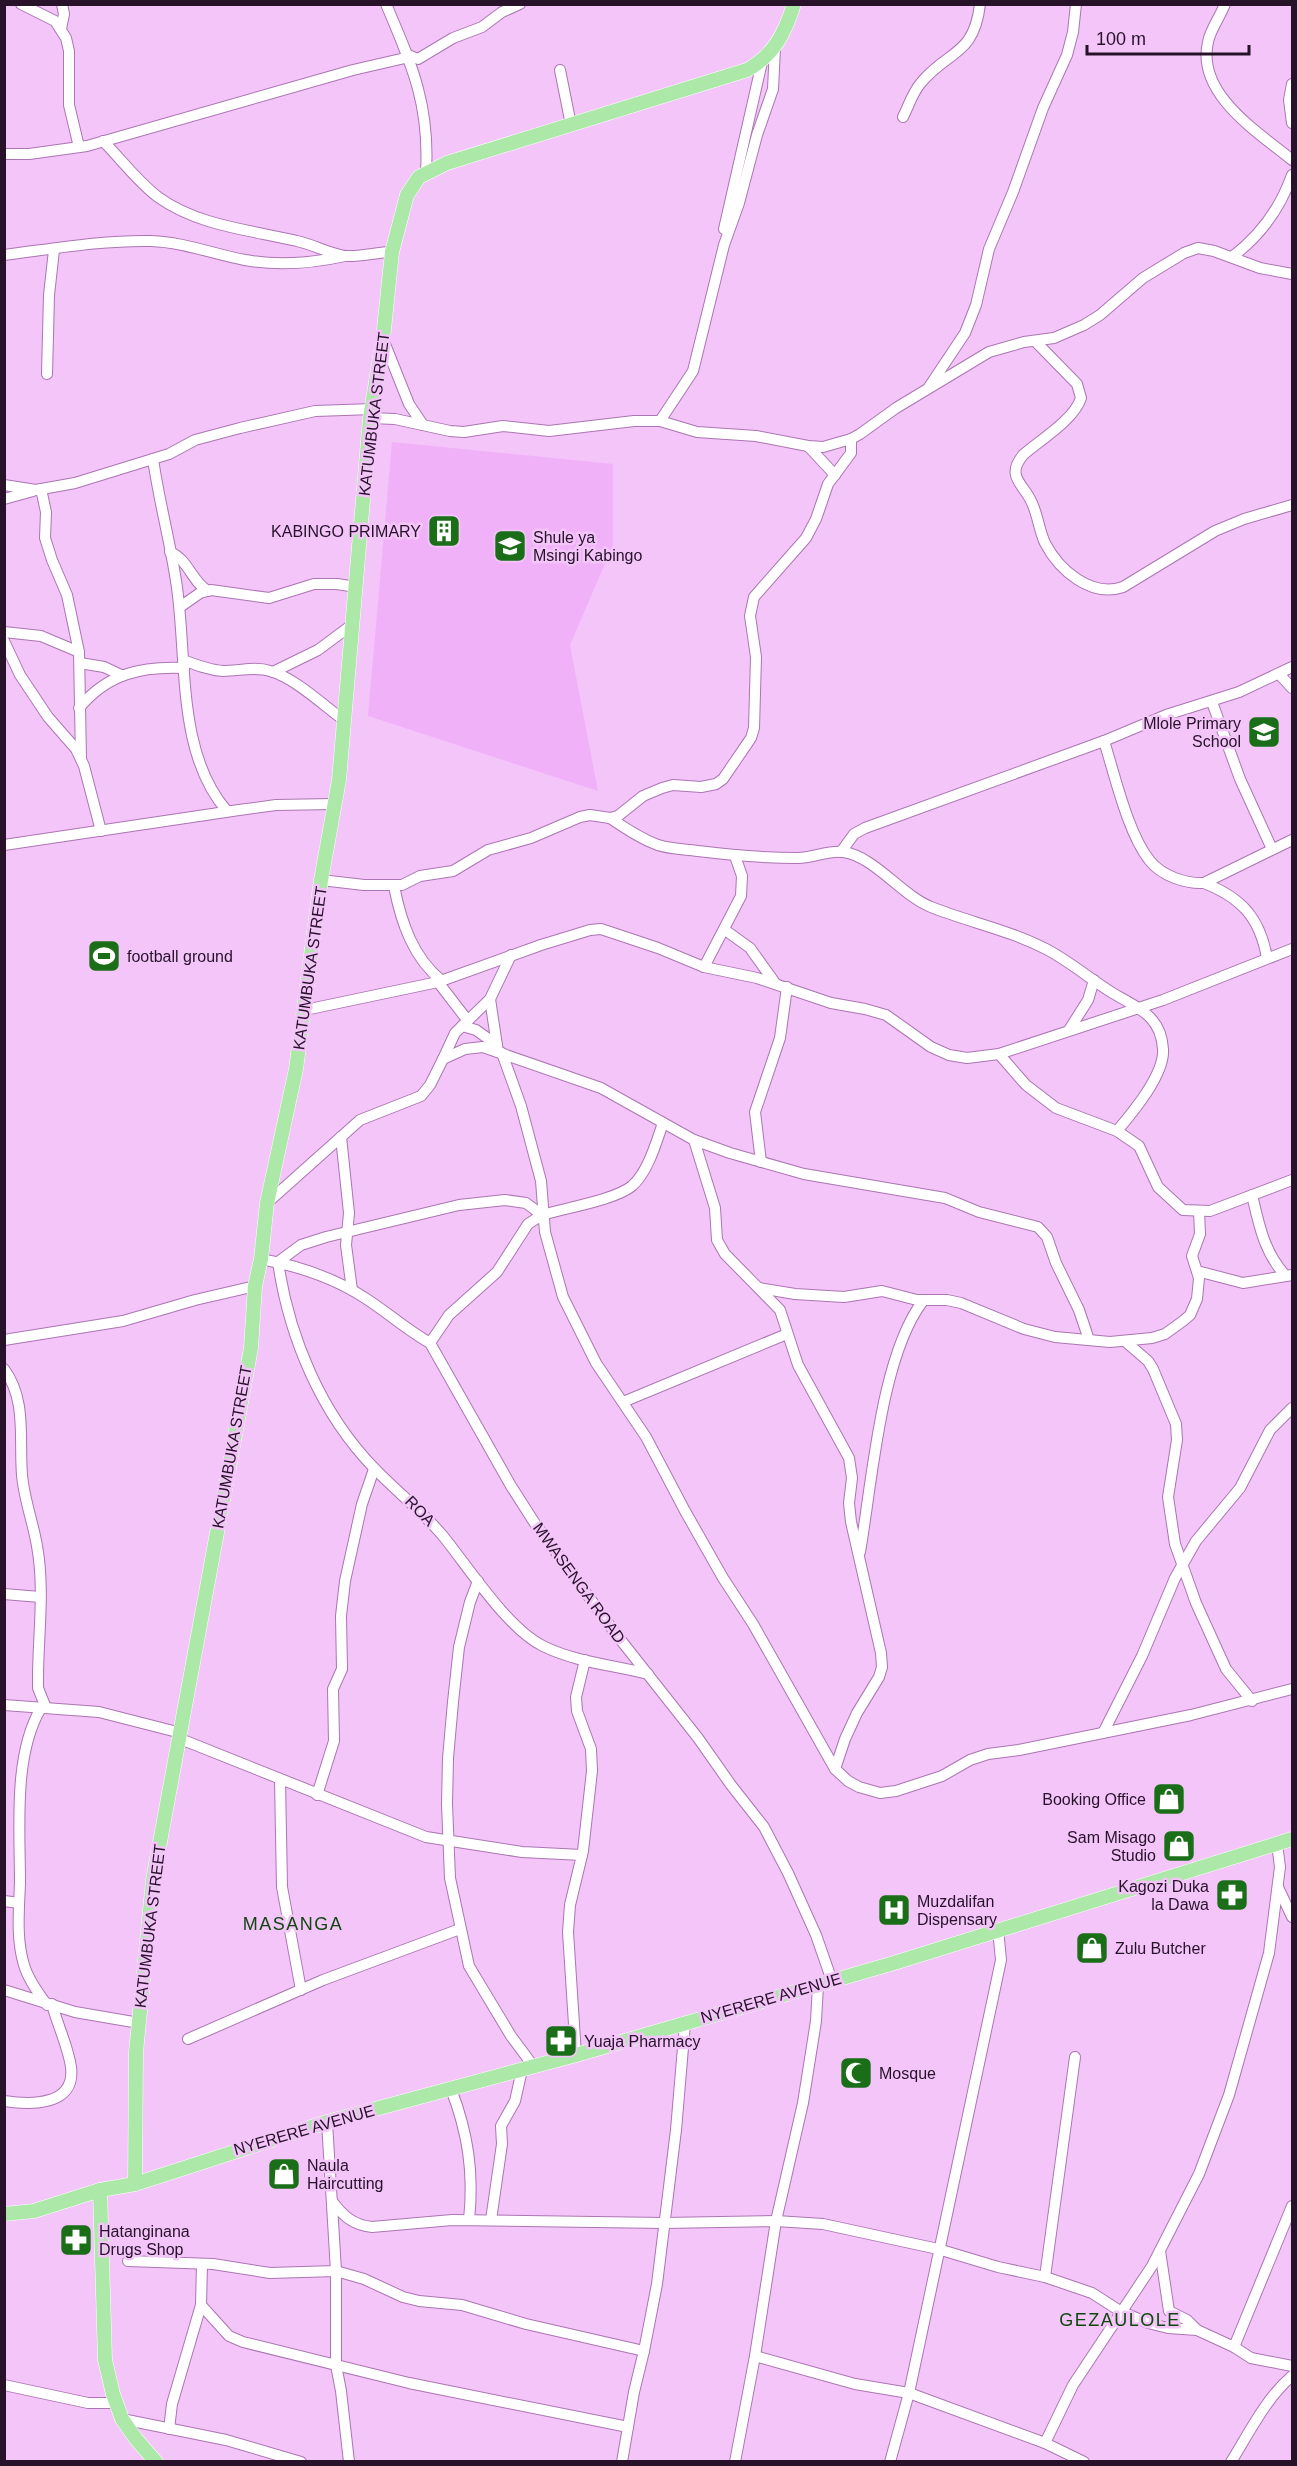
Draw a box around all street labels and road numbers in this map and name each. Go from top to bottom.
street label: KATUMBUKA STREET [356,331,393,497]
street label: KATUMBUKA STREET [290,885,330,1051]
street label: KATUMBUKA STREET [209,1364,255,1530]
street label: ROA [402,1493,438,1530]
street label: MWASENGA ROAD [530,1520,628,1646]
street label: KATUMBUKA STREET [132,1843,169,2009]
street label: NYERERE AVENUE [699,1970,843,2026]
street label: NYERERE AVENUE [232,2102,376,2158]

